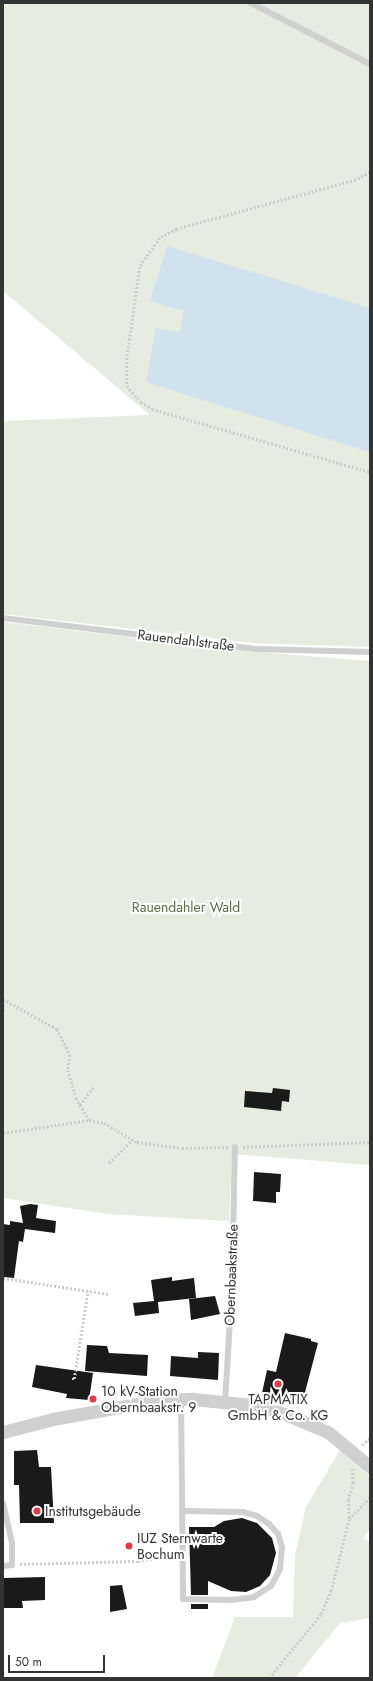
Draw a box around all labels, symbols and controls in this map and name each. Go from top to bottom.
street label: Rauendahlstraße [137,626,235,654]
park label: Rauendahler Wald [132,899,240,915]
street label: Obernbaakstraße [221,1224,241,1326]
marker: TAPMATIX GmbH & Co. KG [273,1379,283,1389]
place label: 10 kV-Station Obernbaakstr. 9 [101,1383,196,1416]
place label: TAPMATIX GmbH & Co. KG [228,1391,328,1424]
marker: 10 kV-Station Obernbaakstr. 9 [88,1394,98,1404]
place label: Institutsgebäude [45,1503,141,1519]
marker: Institutsgebäude [32,1506,42,1516]
place label: IUZ Sternwarte Bochum [137,1530,223,1562]
marker: IUZ Sternwarte Bochum [124,1541,134,1551]
scale bar [10,1647,107,1673]
text: 50 m [15,1653,42,1671]

